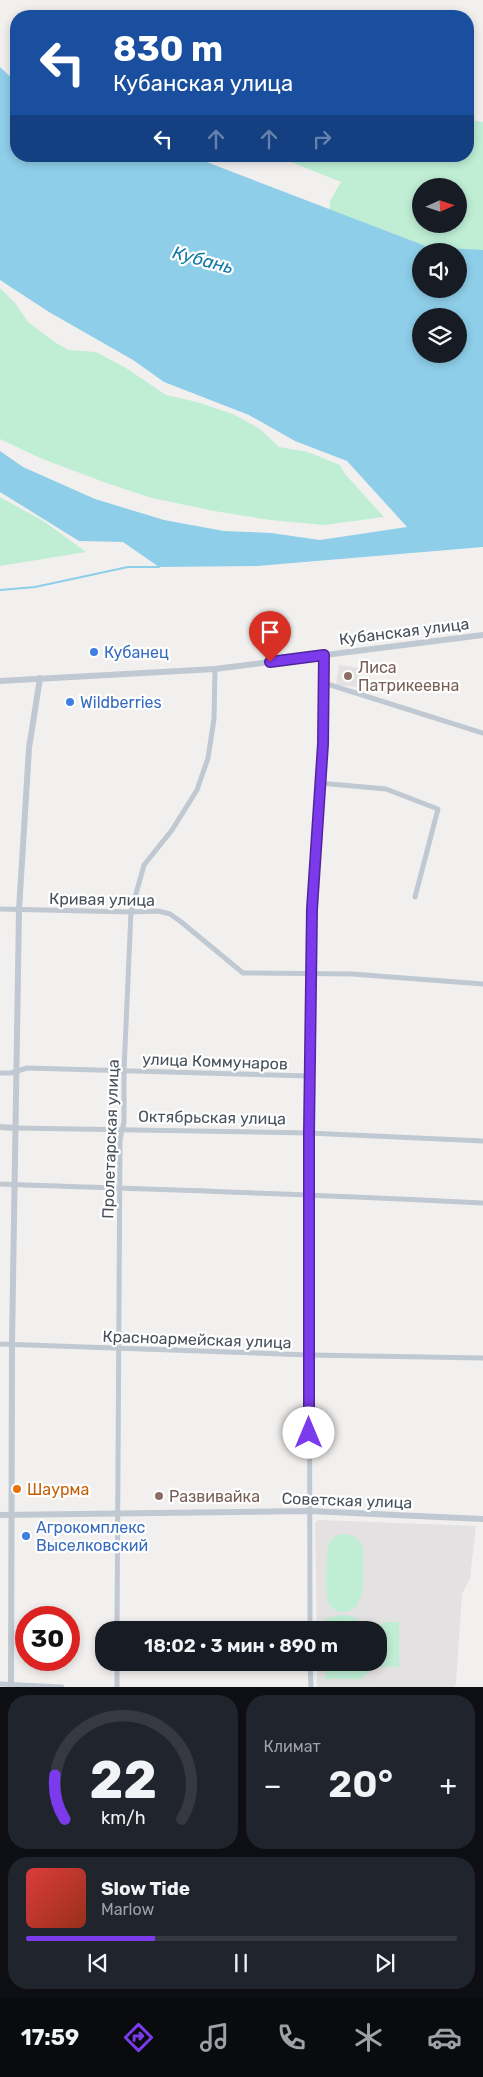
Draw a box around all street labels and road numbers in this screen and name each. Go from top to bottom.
street label: Кубанская улица [338,614,470,649]
street label: Кривая улица [49,889,155,910]
street label: улица Коммунаров [142,1049,288,1074]
street label: Пролетарская улица [98,1059,123,1219]
street label: Октябрьская улица [138,1107,286,1128]
street label: Красноармейская улица [102,1327,292,1352]
street label: Советская улица [281,1489,413,1512]

